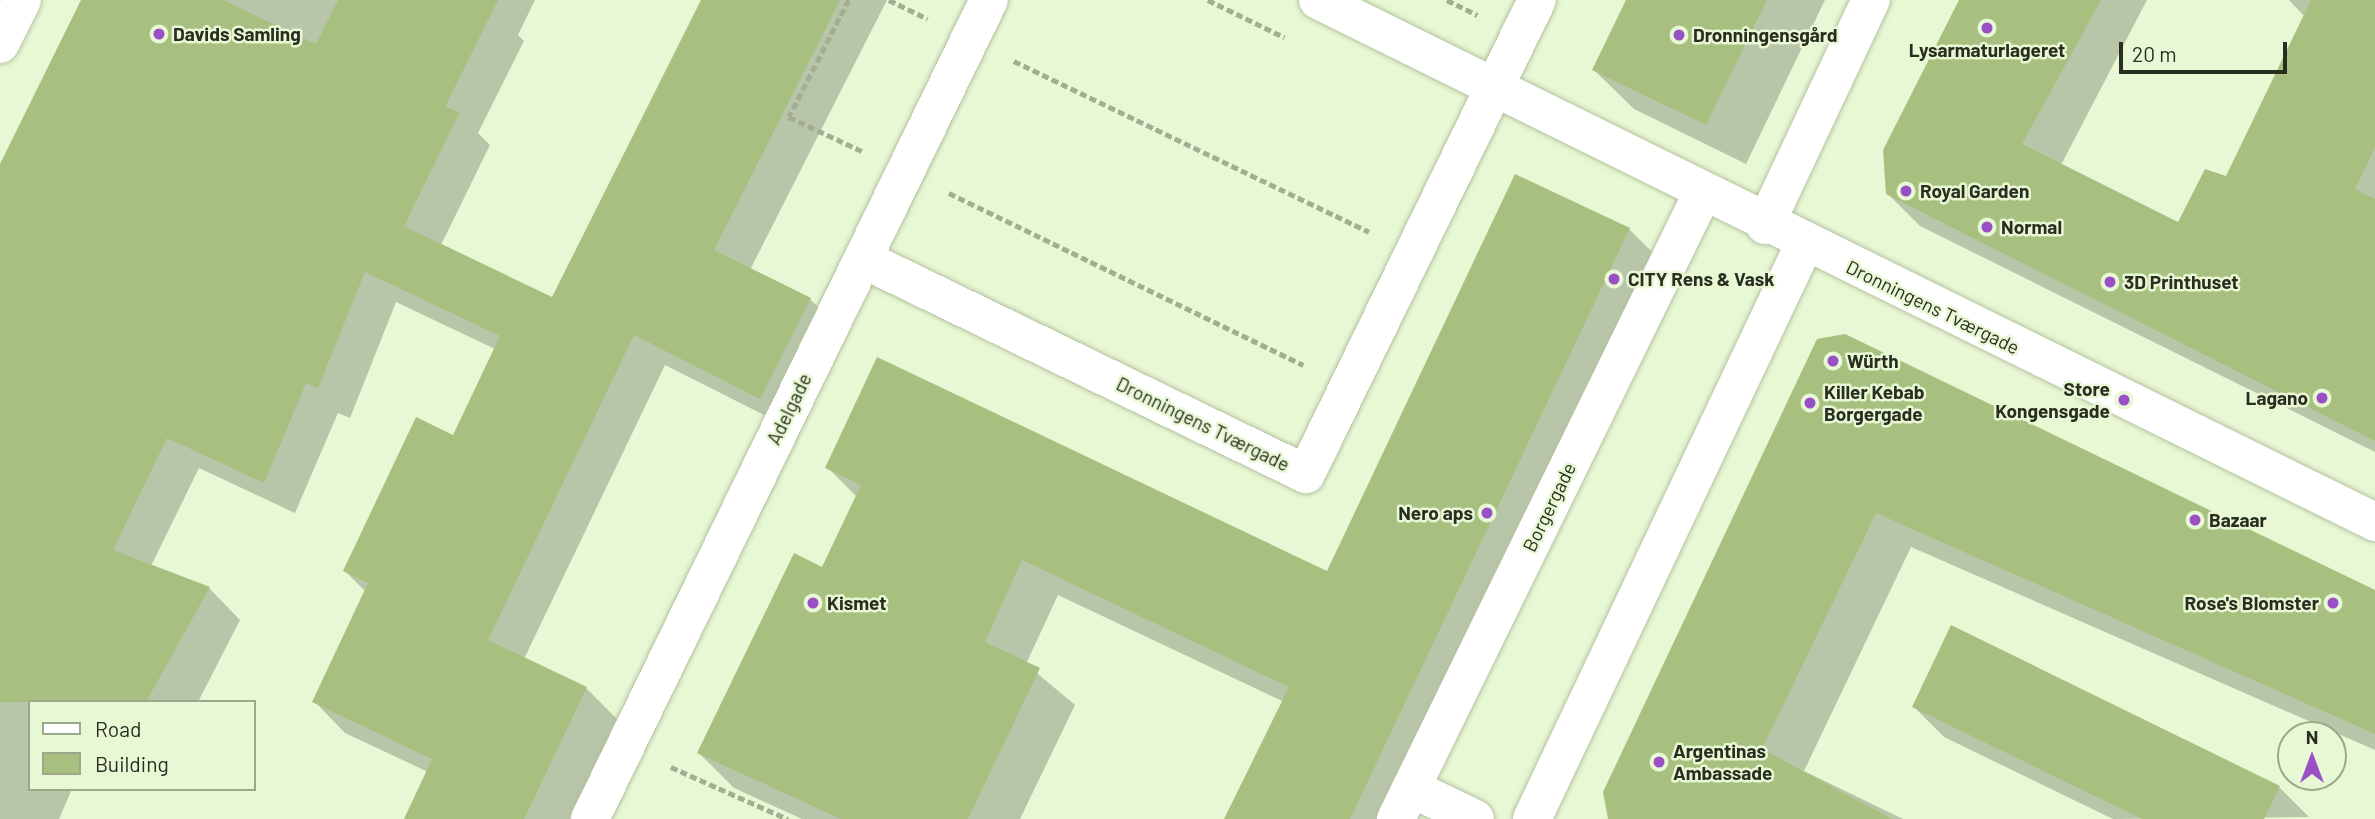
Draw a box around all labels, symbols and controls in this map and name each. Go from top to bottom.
marker: Lysarmaturlageret [1979,20,1995,36]
place label: Davids Samling [173,23,301,45]
place label: Dronningensgård [1693,24,1838,46]
marker: Davids Samling [151,26,167,42]
marker: Dronningensgård [1671,27,1687,43]
scale bar [2123,28,2291,72]
place label: Lysarmaturlageret [1909,39,2065,61]
text: 20 m [2132,41,2177,66]
place label: Royal Garden [1920,180,2029,202]
marker: Royal Garden [1898,183,1914,199]
place label: Normal [2001,216,2062,238]
marker: Normal [1979,219,1995,235]
street label: Dronningens Tværgade [1843,255,2023,359]
place label: CITY Rens & Vask [1628,268,1774,290]
marker: CITY Rens & Vask [1606,271,1622,287]
place label: 3D Printhuset [2124,271,2239,293]
marker: 3D Printhuset [2102,274,2118,290]
place label: Würth [1847,350,1899,372]
marker: Würth [1825,353,1841,369]
street label: Adelgade [762,370,816,448]
street label: Dronningens Tværgade [1113,372,1293,476]
place label: Store Kongensgade [1995,378,2110,422]
place label: Killer Kebab Borgergade [1824,381,1925,425]
place label: Lagano [2246,387,2308,409]
marker: Lagano [2314,390,2330,406]
marker: Store Kongensgade [2116,392,2132,408]
marker: Killer Kebab Borgergade [1802,395,1818,411]
street label: Borgergade [1518,459,1580,555]
place label: Nero aps [1398,502,1473,524]
marker: Nero aps [1479,505,1495,521]
place label: Bazaar [2209,509,2267,531]
marker: Bazaar [2187,512,2203,528]
place label: Kismet [827,592,886,614]
place label: Rose's Blomster [2185,592,2319,614]
marker: Kismet [805,595,821,611]
marker: Rose's Blomster [2325,595,2341,611]
legend [28,700,256,791]
text: Road [95,716,141,741]
north arrow [2277,721,2347,791]
text: N [2306,725,2318,748]
place label: Argentinas Ambassade [1673,740,1772,784]
text: Building [95,751,169,776]
marker: Argentinas Ambassade [1651,754,1667,770]

